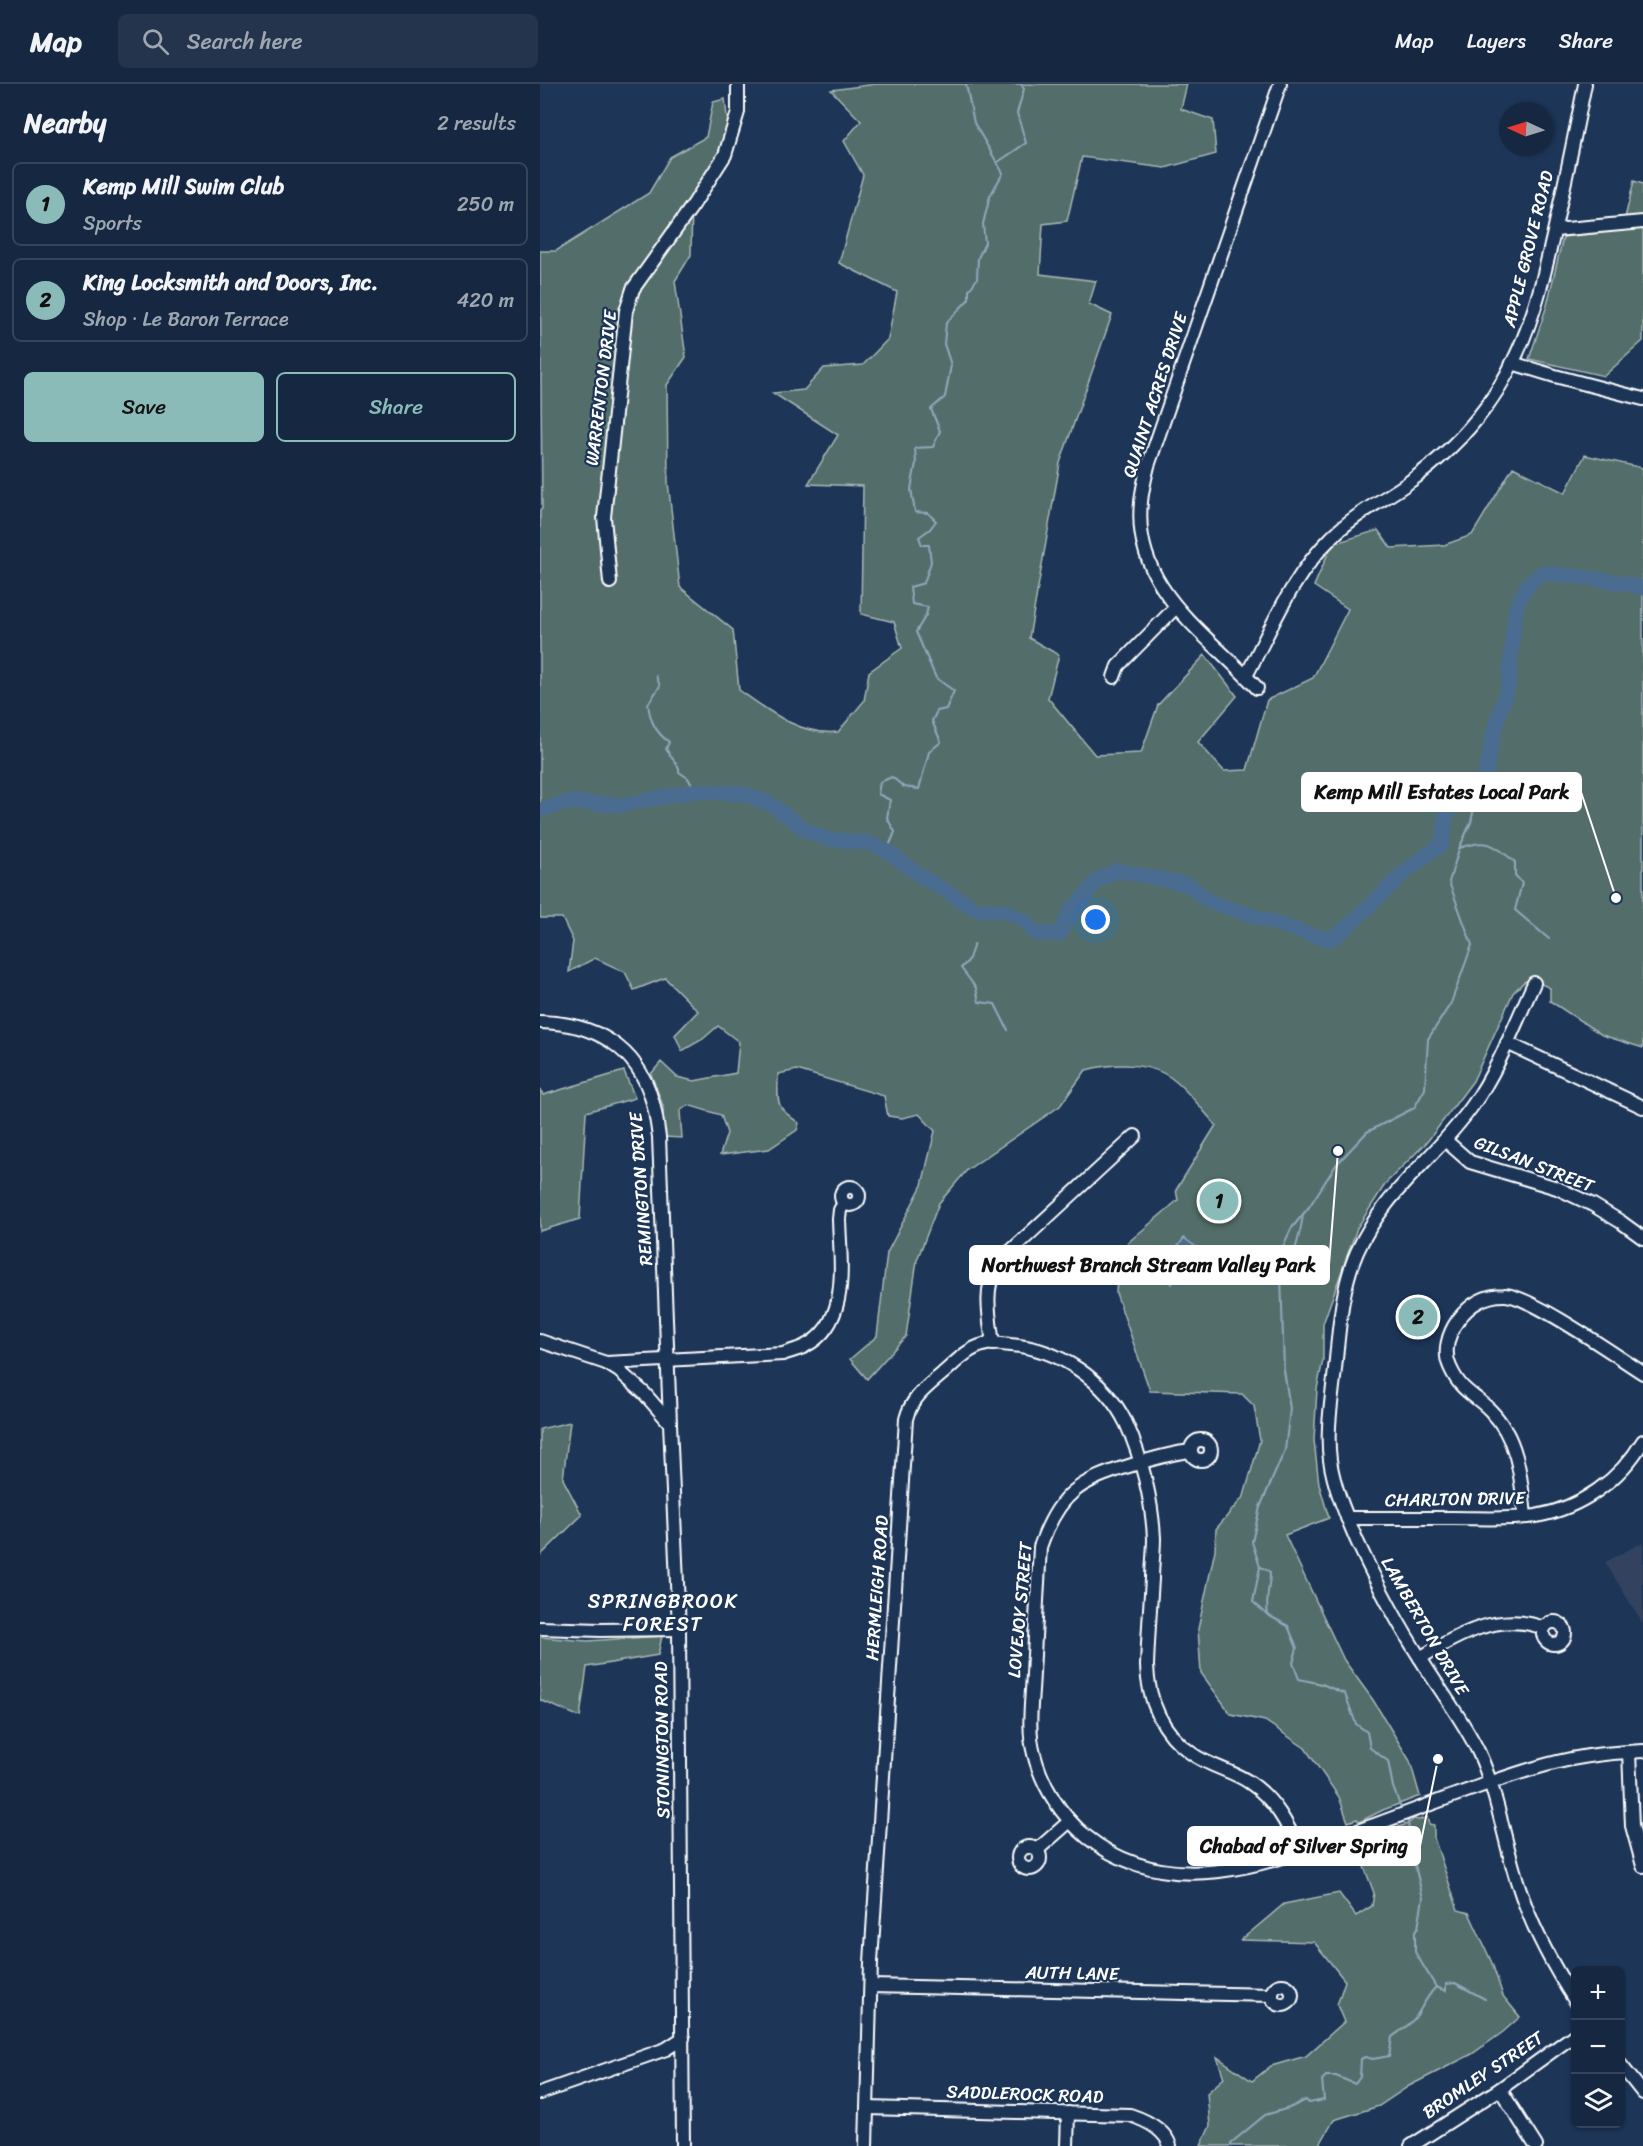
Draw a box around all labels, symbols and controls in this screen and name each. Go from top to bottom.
search box [118,14,538,68]
text: Map [30,17,82,66]
text: Search here [187,22,303,61]
text: Map [1395,22,1434,60]
text: Layers [1467,22,1526,60]
text: Share [1559,22,1613,60]
icon: search [139,25,172,58]
text: Nearby [24,100,106,146]
north arrow [1499,102,1553,156]
text: 2 results [437,106,516,141]
text: Kemp Mill Swim Club [83,167,284,206]
street label: APPLE GROVE ROAD [1493,167,1563,332]
text: 1 [41,187,50,222]
text: 250 m [457,187,514,222]
text: Sports [83,206,142,241]
text: King Locksmith and Doors, Inc. [83,263,378,302]
text: 2 [40,283,51,318]
text: 420 m [457,283,514,318]
text: Shop · Le Baron Terrace [83,302,289,337]
street label: WARRENTON DRIVE [576,307,627,468]
street label: QUAINT ACRES DRIVE [1113,307,1197,482]
button: Save [24,372,264,442]
button: Share [276,372,516,442]
callout: Kemp Mill Estates Local Park [1302,773,1581,811]
text: Kemp Mill Estates Local Park [1313,775,1570,810]
your location [1081,905,1110,934]
street label: REMINGTON DRIVE [620,1110,662,1267]
street label: GILSAN STREET [1470,1127,1600,1202]
pin: 1 [1200,1178,1238,1224]
callout: Northwest Branch Stream Valley Park [970,1246,1329,1284]
text: Northwest Branch Stream Valley Park [981,1248,1317,1283]
pin: 2 [1398,1294,1438,1340]
street label: CHARLTON DRIVE [1385,1482,1526,1516]
street label: HERMLEIGH ROAD [856,1514,898,1662]
street label: LOVEJOY STREET [998,1539,1042,1679]
street label: LAMBERTON DRIVE [1372,1550,1478,1702]
district label: SPRINGBROOK FOREST [588,1584,739,1642]
street label: STONINGTON ROAD [645,1661,679,1819]
callout: Chabad of Silver Spring [1188,1827,1420,1865]
text: Chabad of Silver Spring [1199,1829,1408,1864]
street label: AUTH LANE [1024,1956,1120,1990]
map controls [1571,1966,1625,2128]
button: + [1571,1966,1625,2020]
button: − [1571,2020,1625,2074]
street label: BROMLEY STREET [1416,2022,1551,2128]
button: layers [1571,2074,1625,2128]
street label: SADDLEROCK ROAD [946,2075,1104,2113]

